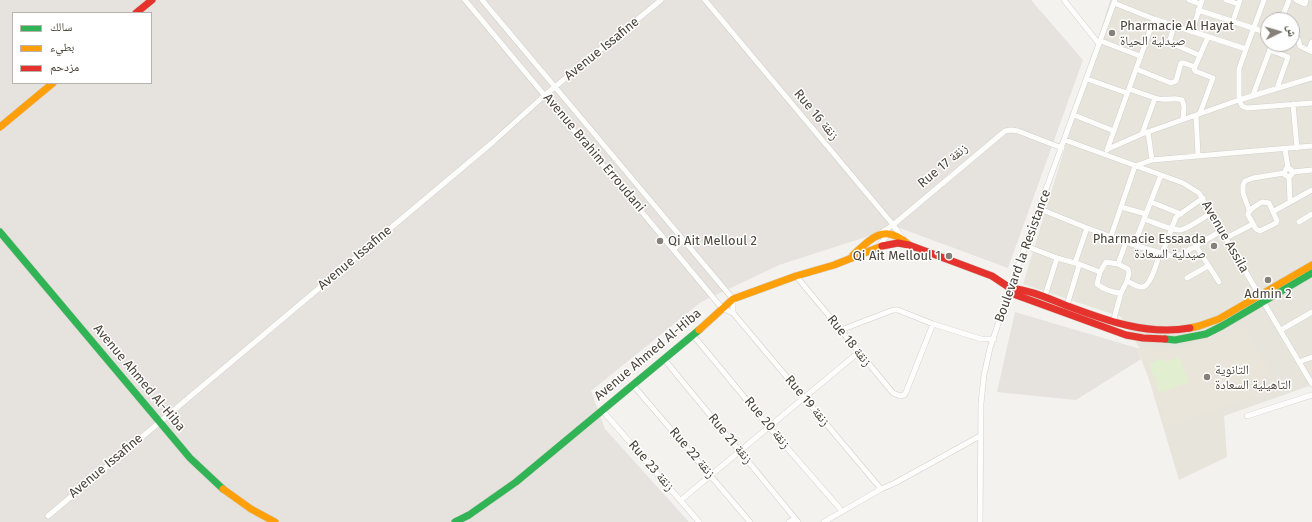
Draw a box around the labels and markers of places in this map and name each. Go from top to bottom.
place label: Pharmacie Al Hayat صيدلية الحياة [1120,18,1234,49]
marker: Pharmacie Al Hayat صيدلية الحياة [1107,28,1117,38]
place label: Pharmacie Essaada صيدلية السعادة [1093,231,1206,262]
place label: Qi Ait Melloul 2 [668,233,757,249]
marker: Qi Ait Melloul 2 [655,236,665,246]
marker: Pharmacie Essaada صيدلية السعادة [1209,241,1219,251]
place label: Qi Ait Melloul 1 [853,248,941,264]
marker: Qi Ait Melloul 1 [944,251,954,261]
marker: Admin 2 [1263,275,1273,285]
place label: Admin 2 [1244,286,1292,302]
place label: التانوية التاهيلية السعادة [1215,362,1291,393]
marker: التانوية التاهيلية السعادة [1202,372,1212,382]

